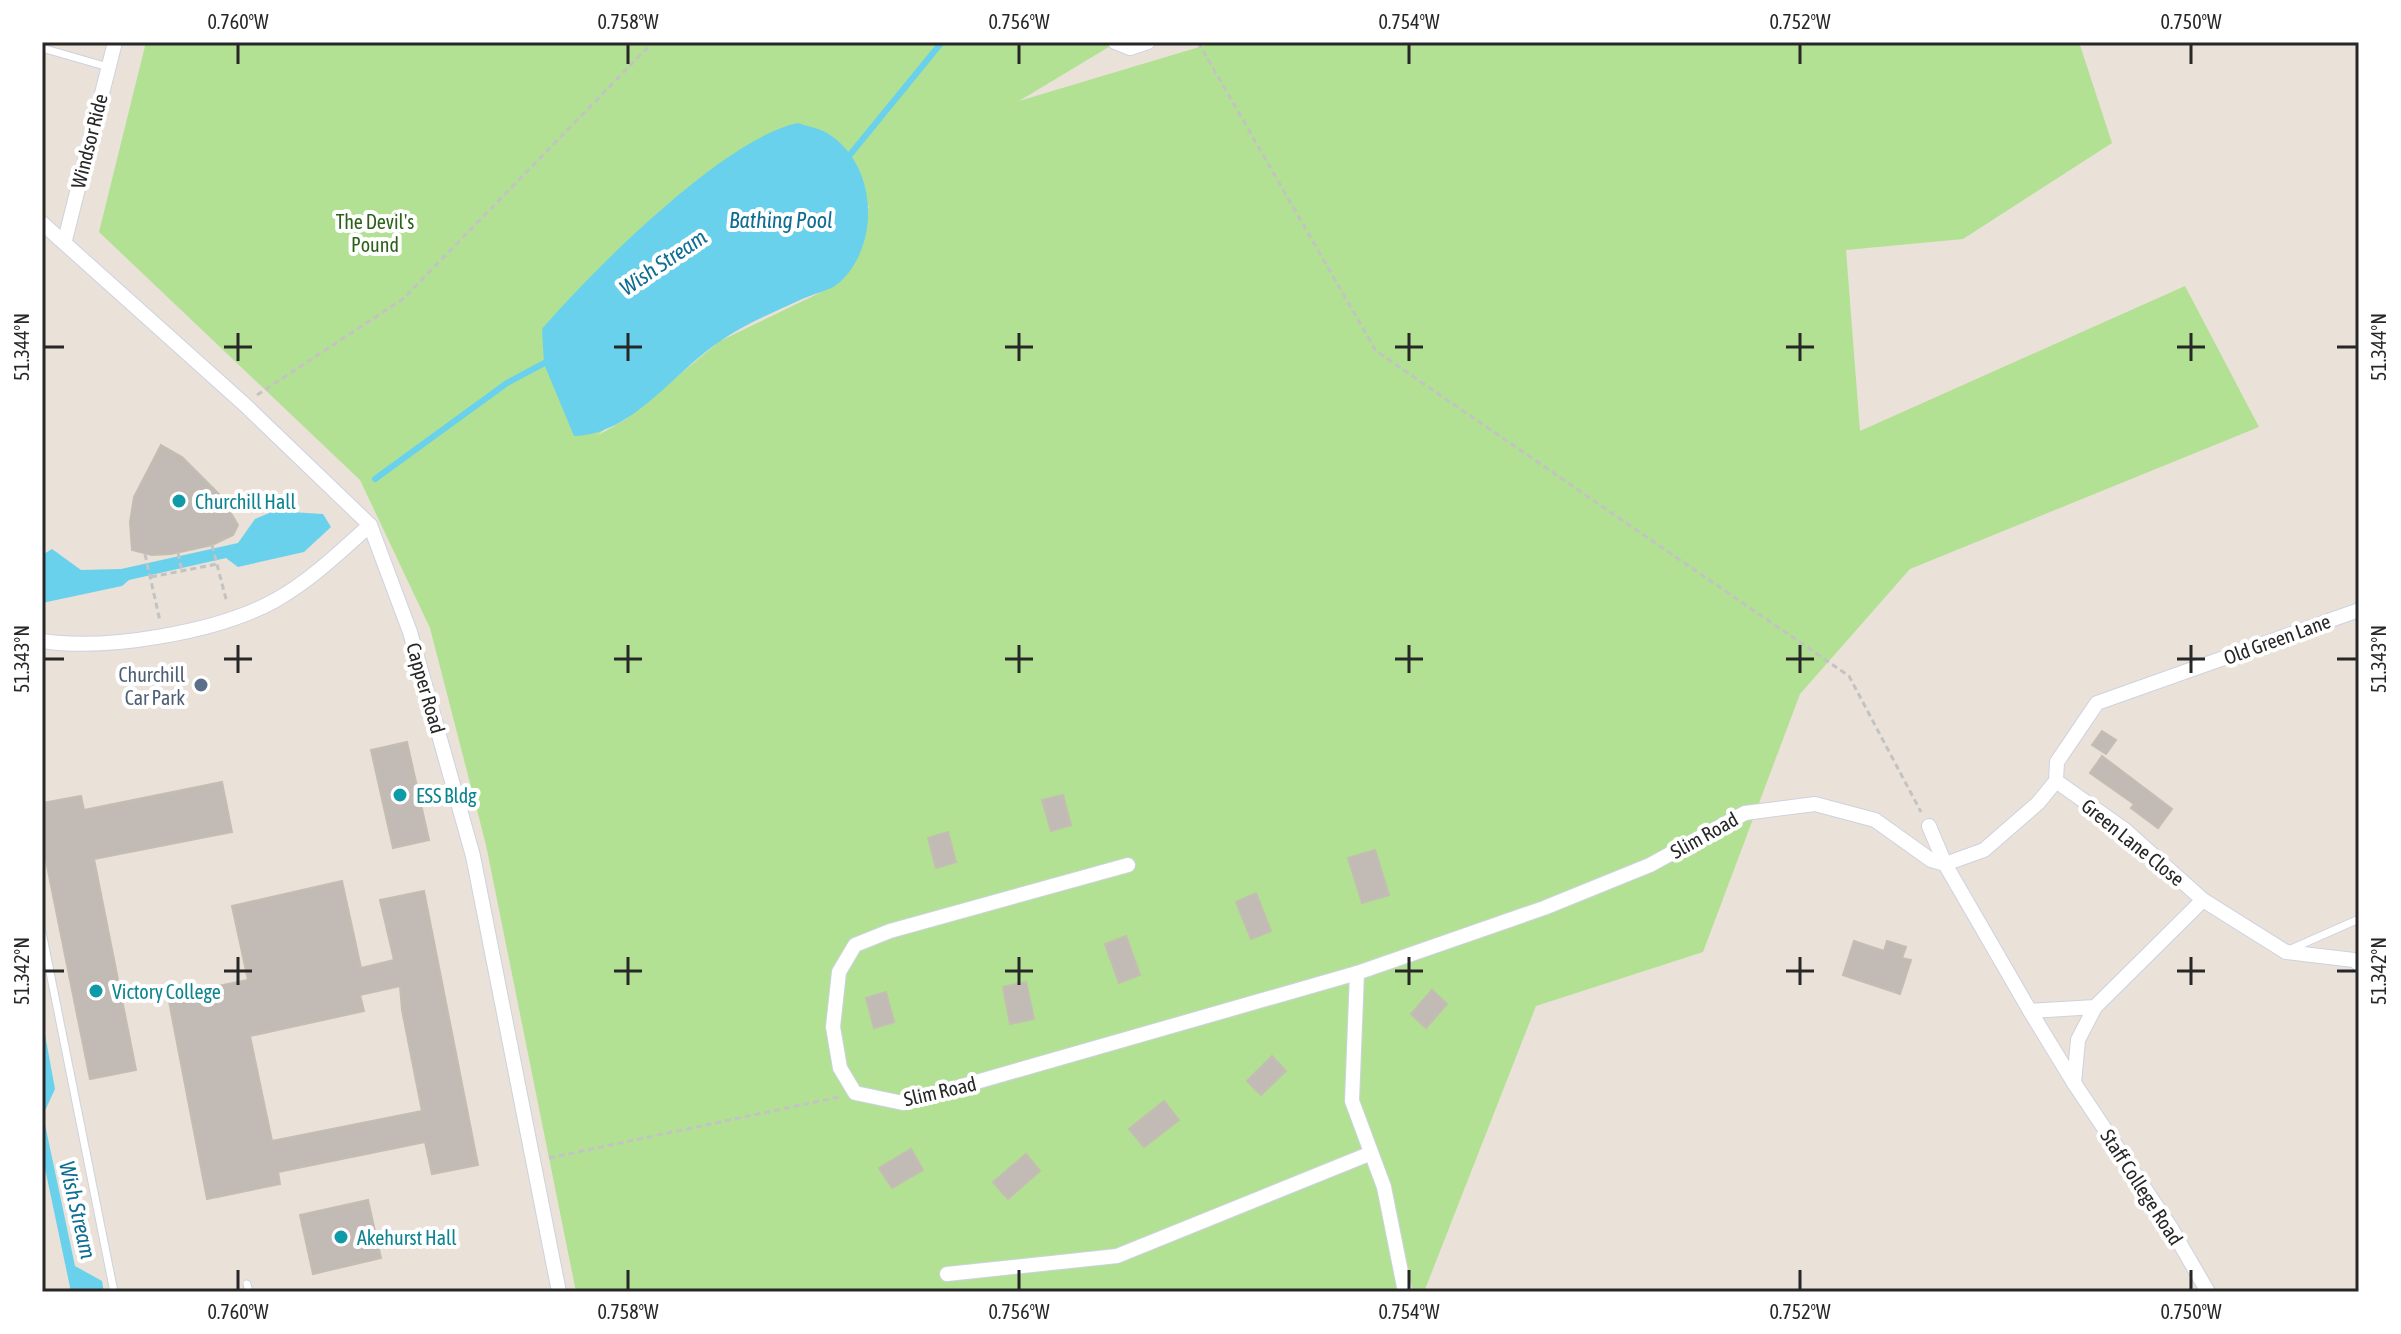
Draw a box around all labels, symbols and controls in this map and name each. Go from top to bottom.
text: 0.760°W [207,10,269,33]
text: 0.758°W [597,10,659,33]
text: 0.756°W [988,10,1050,33]
text: 0.754°W [1378,10,1440,33]
text: 0.752°W [1769,10,1831,33]
text: 0.750°W [2160,10,2222,33]
street label: Windsor Ride [66,91,112,191]
water label: Bathing Pool [729,207,833,233]
park label: The Devil's Pound [336,210,414,256]
water label: Wish Stream [614,223,712,301]
text: 51.344°N [10,313,33,381]
text: 51.344°N [2367,313,2390,381]
place label: Churchill Hall [195,490,297,513]
marker: Churchill Hall [170,492,188,510]
street label: Old Green Lane [2221,609,2333,669]
text: 51.343°N [10,625,33,693]
text: 51.343°N [2367,625,2390,693]
street label: Capper Road [402,640,450,736]
place label: Churchill Car Park [118,663,186,709]
marker: Churchill Car Park [192,676,210,694]
place label: ESS Bldg [416,784,477,807]
marker: ESS Bldg [391,786,409,804]
street label: Green Lane Close [2077,794,2189,890]
street label: Slim Road [1666,807,1742,863]
text: 51.342°N [10,937,33,1005]
text: 51.342°N [2367,937,2390,1005]
place label: Victory College [112,980,221,1003]
marker: Victory College [87,982,105,1000]
street label: Slim Road [902,1072,978,1110]
street label: Staff College Road [2096,1125,2188,1249]
water label: Wish Stream [54,1159,102,1262]
place label: Akehurst Hall [357,1226,457,1249]
marker: Akehurst Hall [332,1228,350,1246]
text: 0.760°W [207,1300,269,1323]
text: 0.758°W [597,1300,659,1323]
text: 0.756°W [988,1300,1050,1323]
text: 0.754°W [1378,1300,1440,1323]
text: 0.752°W [1769,1300,1831,1323]
text: 0.750°W [2160,1300,2222,1323]

